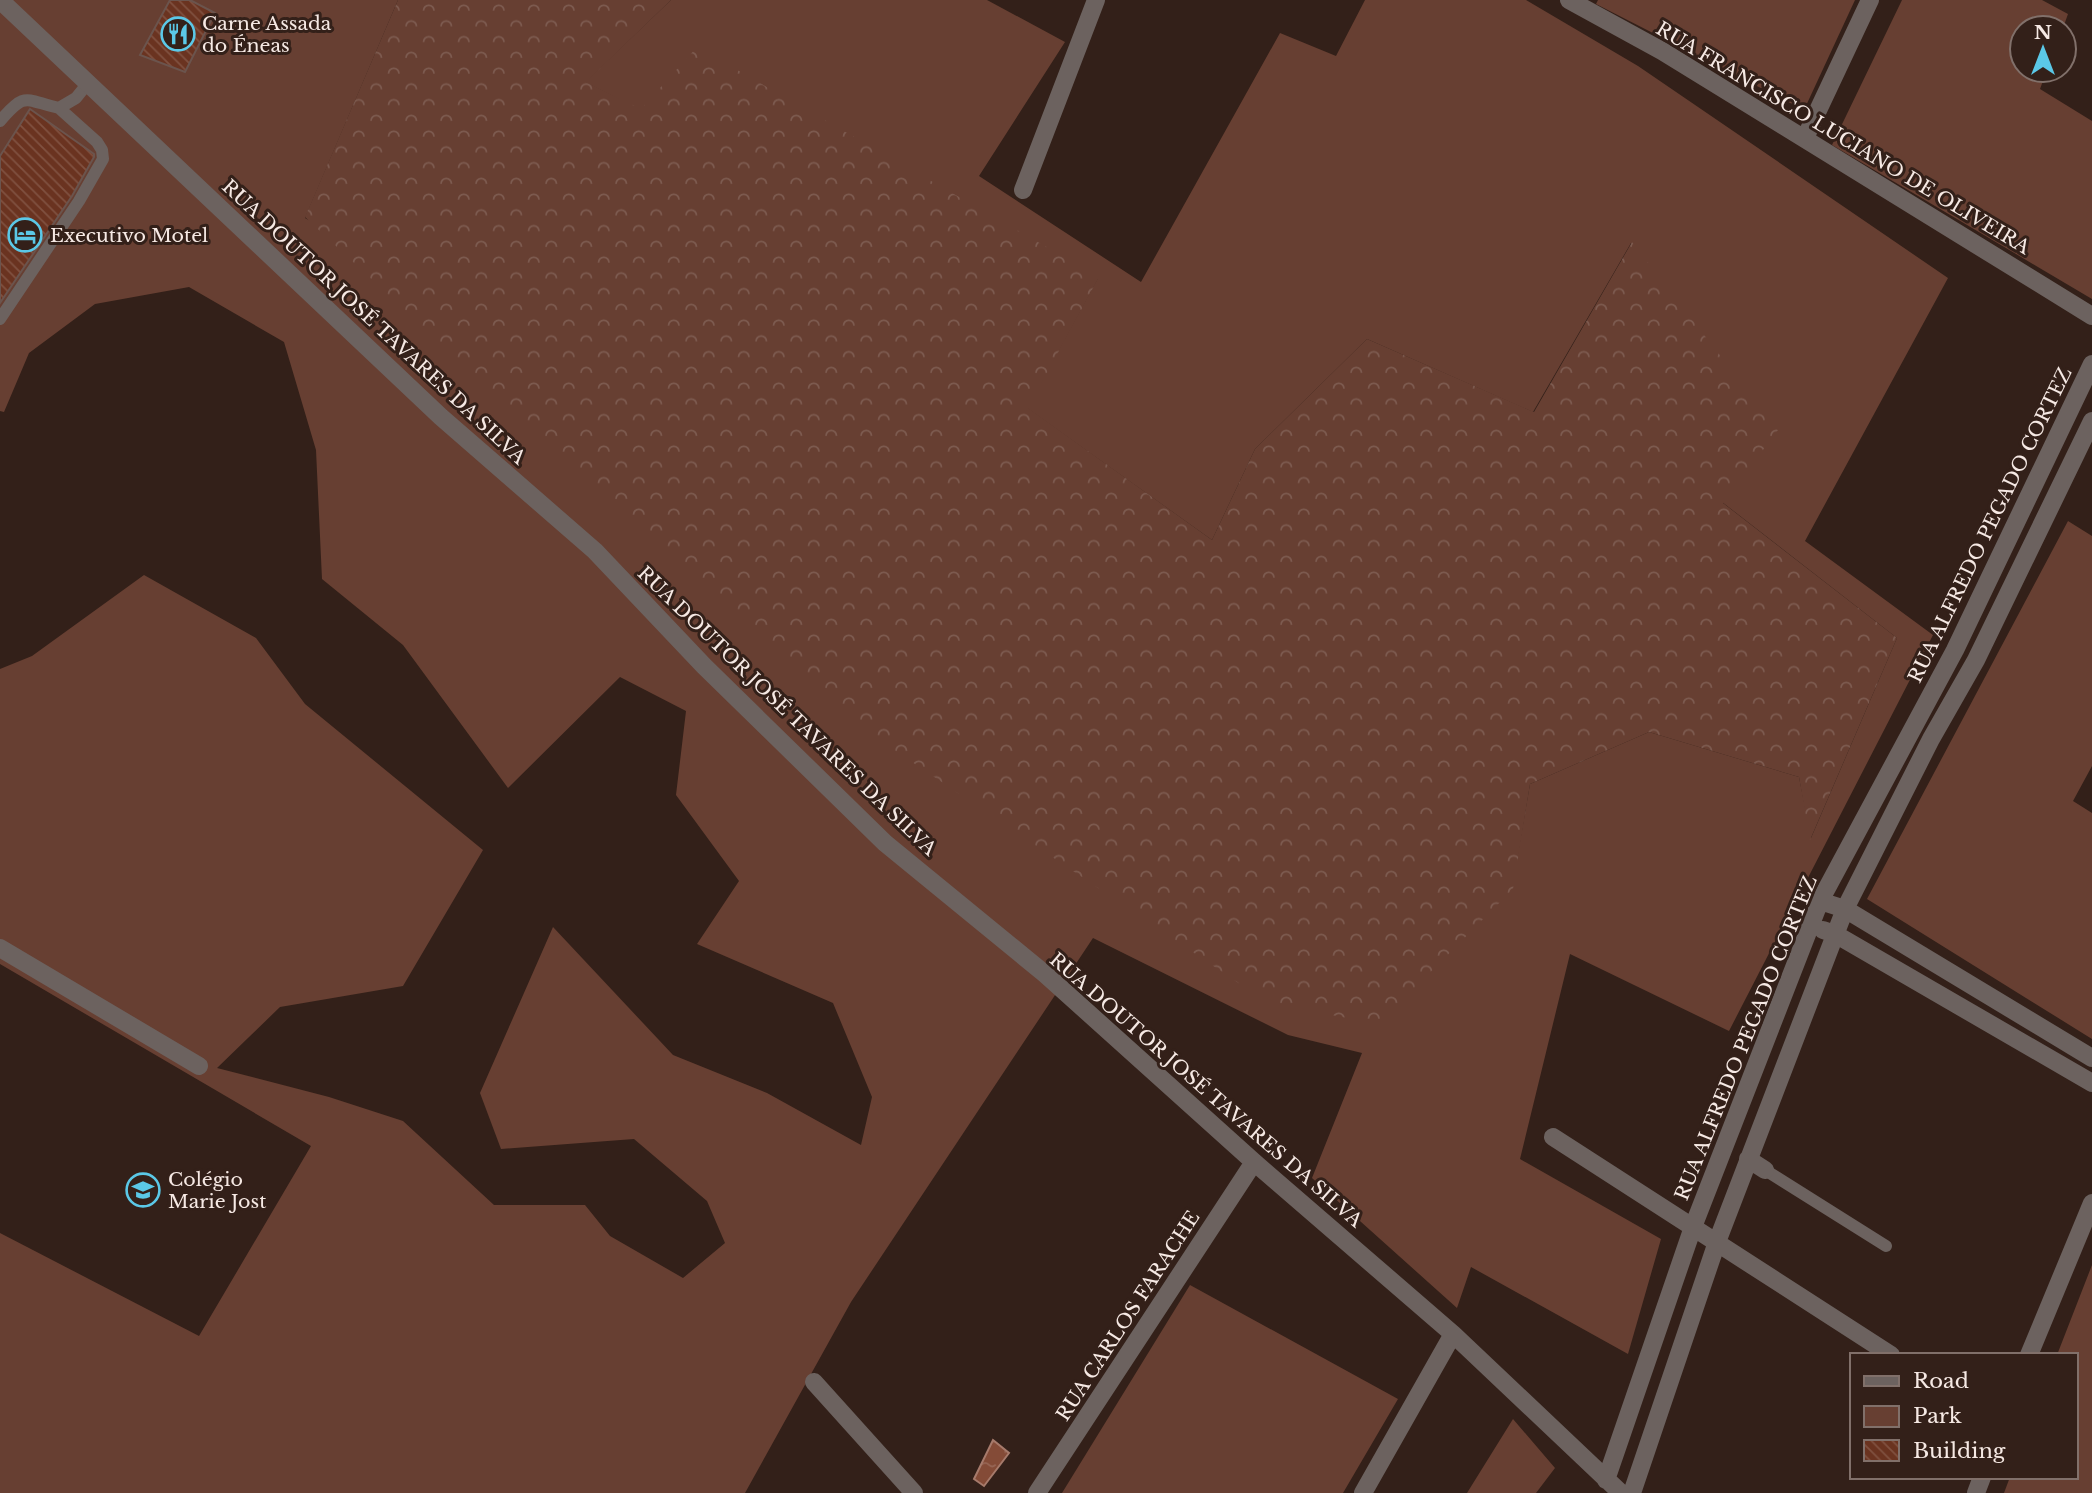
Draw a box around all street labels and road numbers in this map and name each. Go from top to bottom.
street label: RUA FRANCISCO LUCIANO DE OLIVEIRA [1652,17,2034,259]
street label: RUA DOUTOR JOSÉ TAVARES DA SILVA [217,175,531,469]
street label: RUA ALFREDO PEGADO CORTEZ [1903,364,2077,686]
street label: RUA DOUTOR JOSÉ TAVARES DA SILVA [633,561,942,861]
street label: RUA ALFREDO PEGADO CORTEZ [1670,872,1822,1204]
street label: RUA DOUTOR JOSÉ TAVARES DA SILVA [1045,948,1367,1232]
street label: RUA CARLOS FARACHE [1051,1207,1205,1425]

